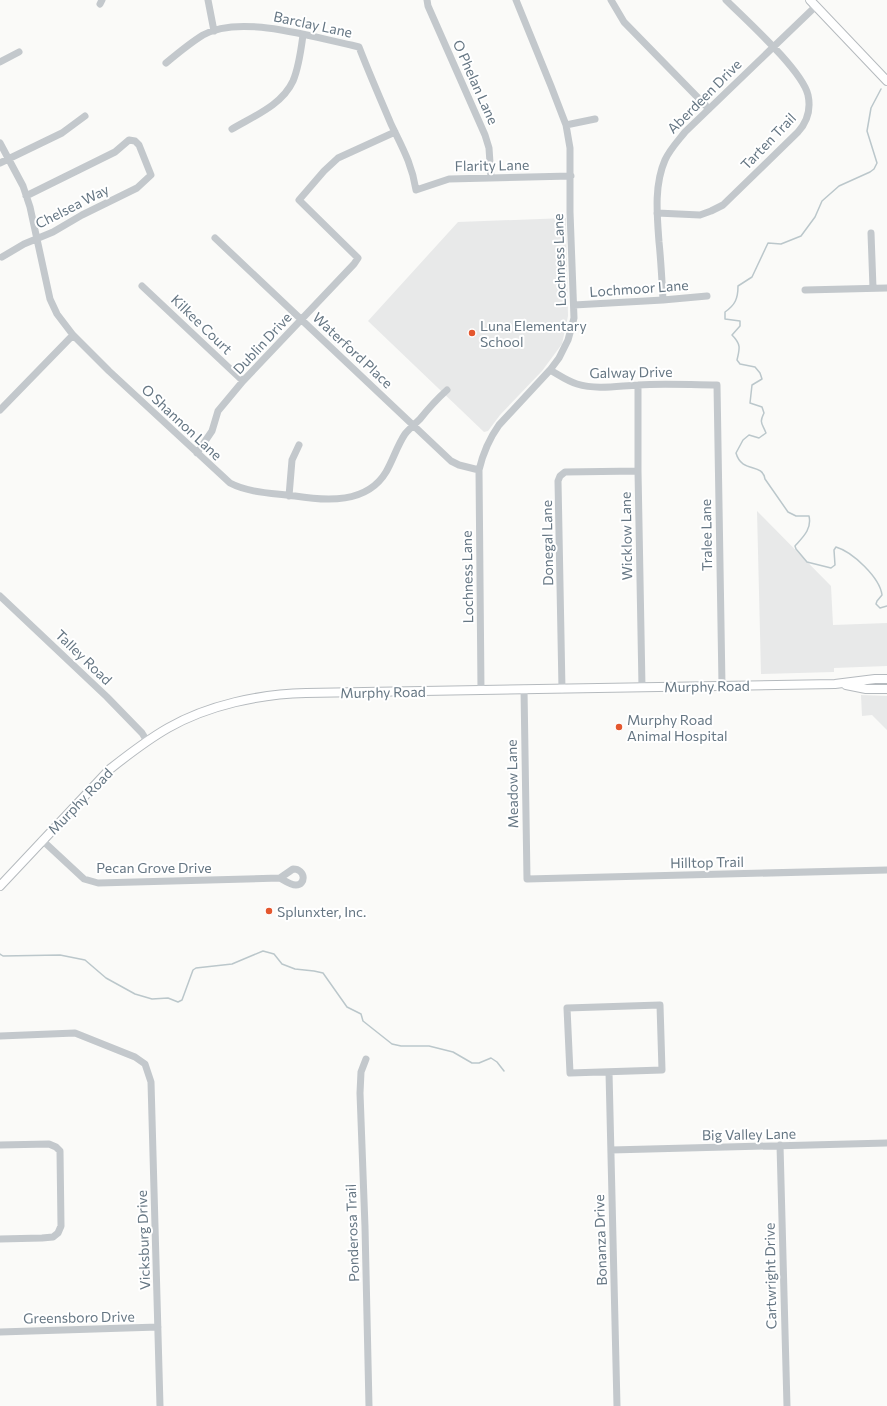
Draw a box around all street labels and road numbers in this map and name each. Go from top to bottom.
street label: Barclay Lane [272,7,354,41]
street label: O Phelan Lane [450,37,502,127]
street label: Aberdeen Drive [663,55,745,137]
street label: Tarten Trail [737,109,799,173]
street label: Flarity Lane [455,156,529,174]
street label: Chelsea Way [32,180,112,232]
street label: Lochness Lane [549,213,569,307]
street label: Lochmoor Lane [589,276,689,300]
street label: Kilkee Court [168,291,236,358]
street label: Dublin Drive [229,309,295,377]
street label: Waterford Place [309,309,397,391]
street label: Galway Drive [589,363,673,381]
street label: O Shannon Lane [138,380,226,464]
street label: Wicklow Lane [617,492,635,580]
street label: Tralee Lane [697,499,715,571]
street label: Donegal Lane [538,500,556,586]
street label: Lochness Lane [458,530,476,624]
street label: Talley Road [52,626,116,688]
street label: Murphy Road [664,677,750,695]
street label: Murphy Road [340,683,426,701]
street label: Meadow Lane [503,739,521,829]
street label: Murphy Road [44,764,116,838]
street label: Hilltop Trail [670,853,744,871]
street label: Pecan Grove Drive [96,859,212,876]
street label: Big Valley Lane [702,1125,796,1143]
street label: Ponderosa Trail [342,1184,362,1282]
street label: Vicksburg Drive [133,1190,153,1290]
street label: Bonanza Drive [590,1194,610,1286]
street label: Cartwright Drive [761,1223,779,1329]
street label: Greensboro Drive [23,1308,135,1326]

